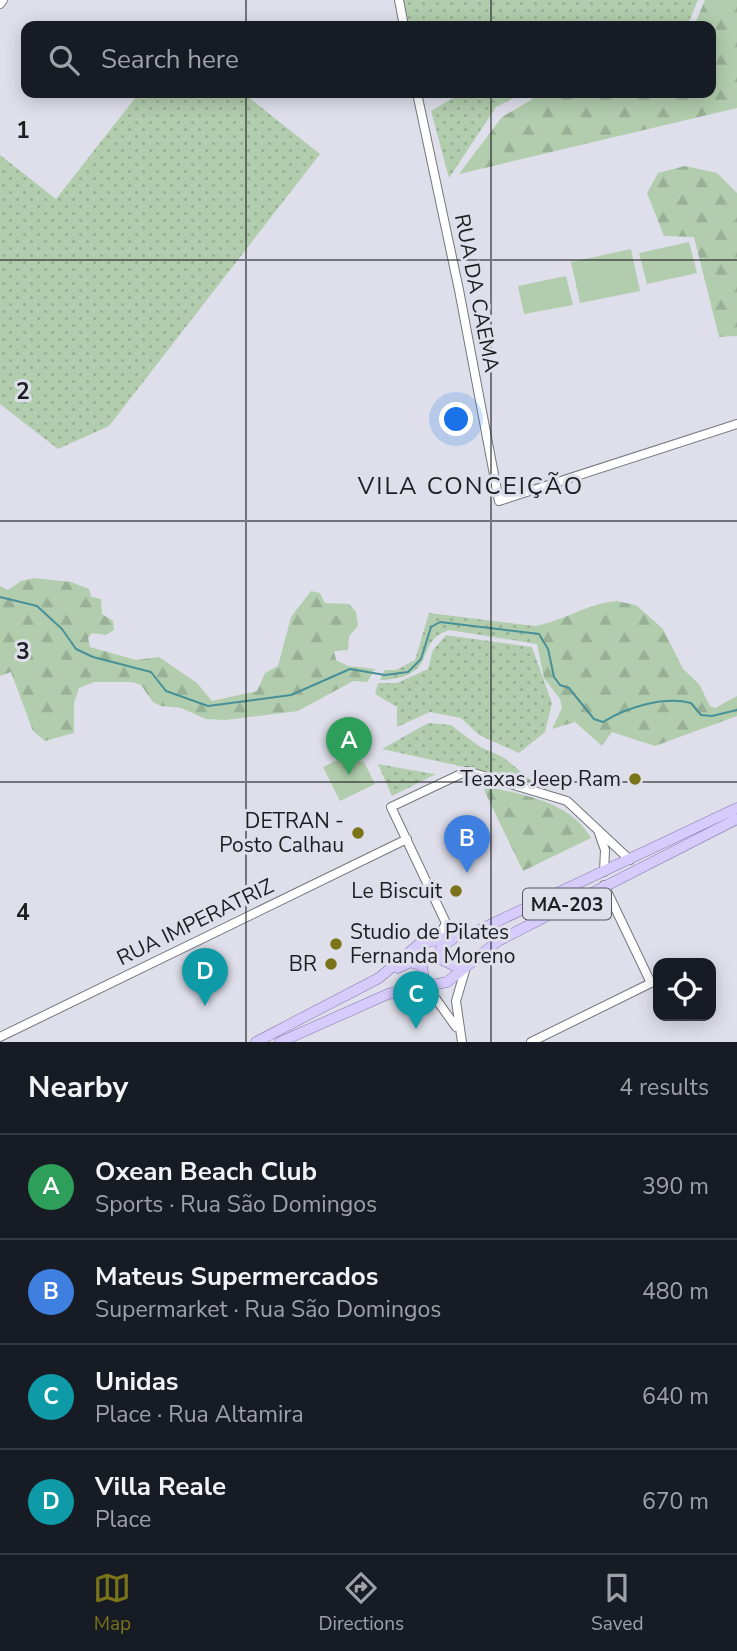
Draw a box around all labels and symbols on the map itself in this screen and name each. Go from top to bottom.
text: 1 [16,115,30,146]
street label: RUA DA CAEMA [448,212,506,374]
text: 2 [16,376,30,407]
your location [439,402,473,436]
district label: VILA CONCEIÇÃO [357,470,584,502]
text: 3 [16,636,30,667]
pin: A [326,717,372,775]
place label: Teaxas Jeep Ram [460,765,621,793]
marker: Teaxas Jeep Ram [627,771,643,787]
place label: DETRAN - Posto Calhau [219,807,344,859]
pin: B [444,815,490,873]
marker: DETRAN - Posto Calhau [350,825,366,841]
street label: RUA IMPERATRIZ [112,872,278,972]
place label: Le Biscuit [351,877,443,905]
marker: Le Biscuit [448,883,464,899]
road number: MA-203 [523,888,611,920]
text: 4 [16,897,30,928]
place label: Studio de Pilates Fernanda Moreno [350,918,515,970]
marker: Studio de Pilates Fernanda Moreno [328,936,344,952]
pin: D [182,948,228,1006]
place label: BR [289,950,317,978]
marker: BR [323,956,339,972]
pin: C [393,971,439,1029]

